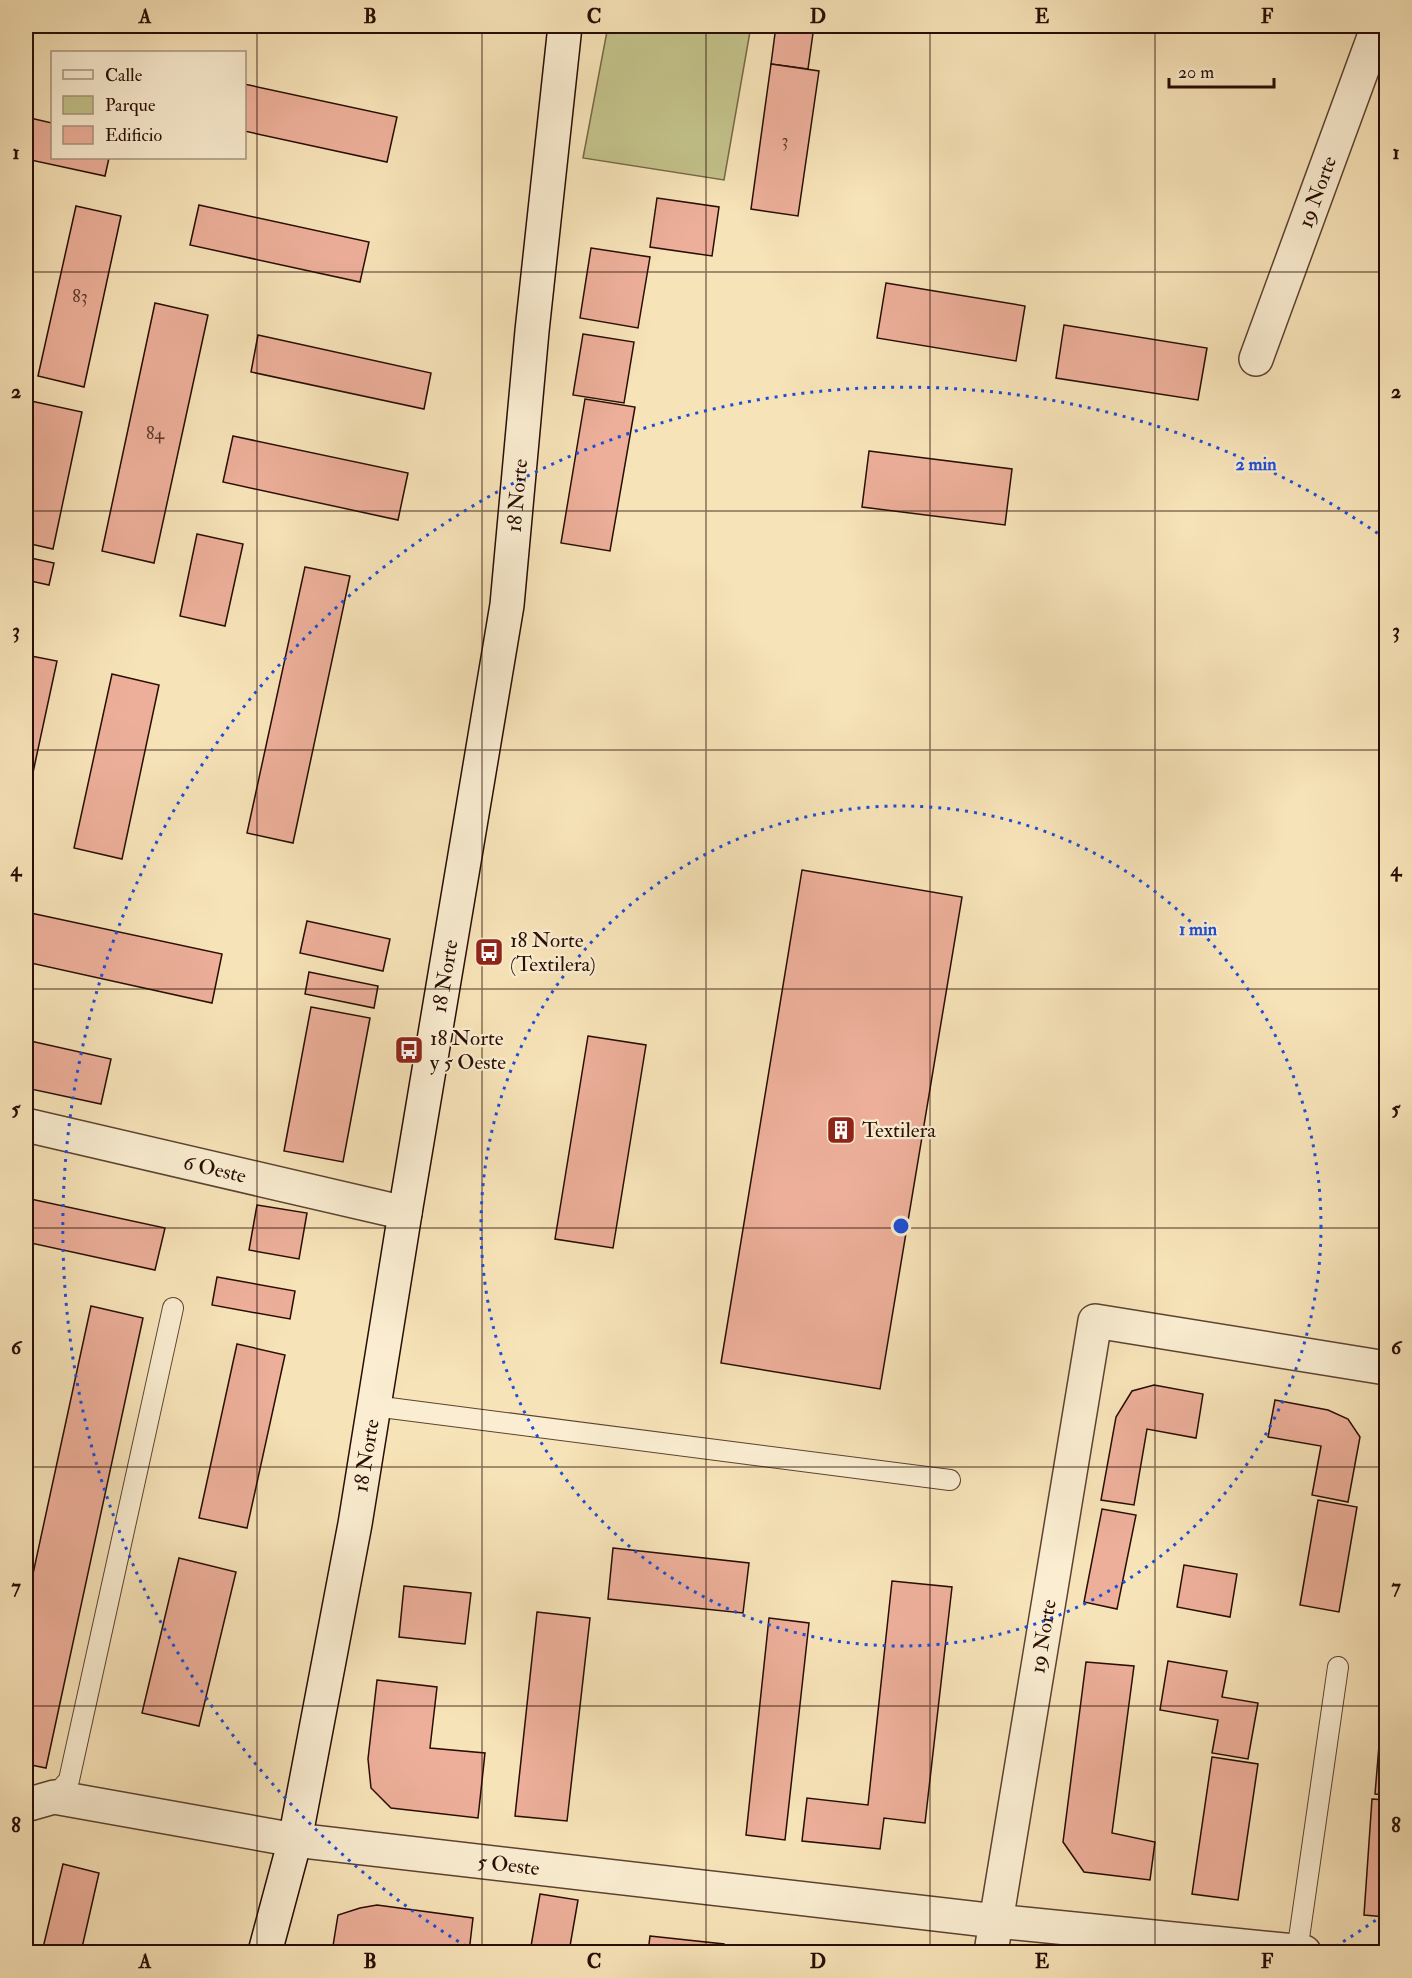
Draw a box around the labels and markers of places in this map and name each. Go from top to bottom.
place label: 18 Norte (Textilera) [510,927,596,978]
bus stop icon: 18 Norte (Textilera) [473,936,505,968]
place label: 18 Norte y 5 Oeste [430,1025,506,1076]
bus stop icon: 18 Norte y 5 Oeste [393,1034,425,1066]
building icon: Textilera [825,1114,857,1146]
place label: Textilera [862,1117,936,1144]
centre of rings [891,1216,911,1236]

